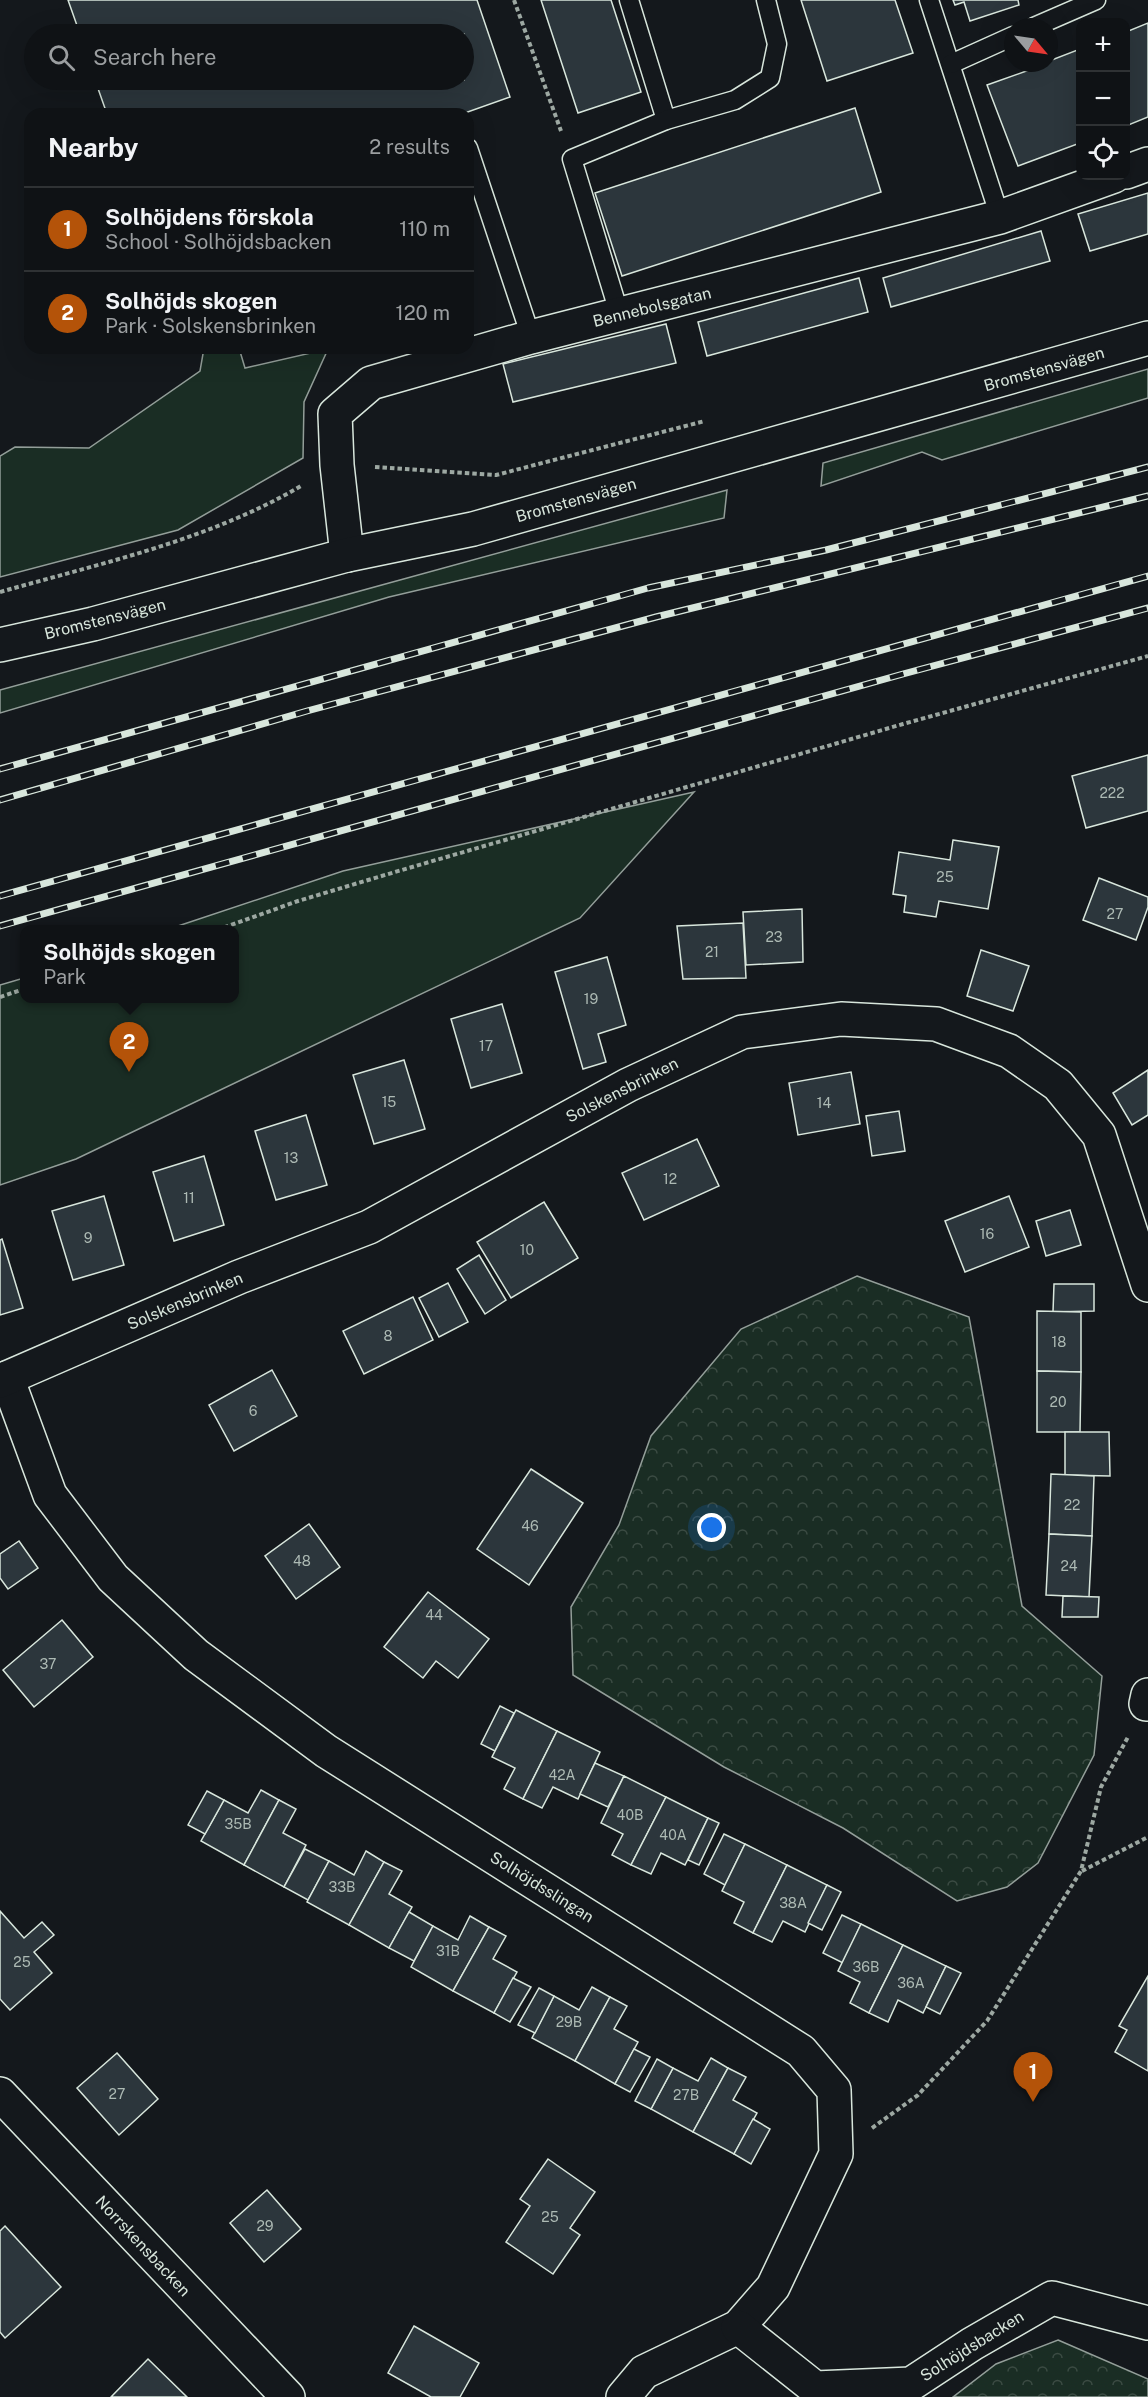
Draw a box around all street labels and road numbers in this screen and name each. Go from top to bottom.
street label: Bennebolsgatan [591,283,713,331]
street label: Bromstensvägen [981,343,1107,395]
street label: Bromstensvägen [513,474,639,526]
street label: Bromstensvägen [42,595,168,643]
street label: Solskensbrinken [563,1054,681,1126]
street label: Solskensbrinken [124,1268,246,1334]
street label: Solhöjdsslingan [487,1848,597,1926]
street label: Norrskensbacken [92,2192,194,2300]
street label: Solhöjdsbacken [917,2307,1027,2385]

